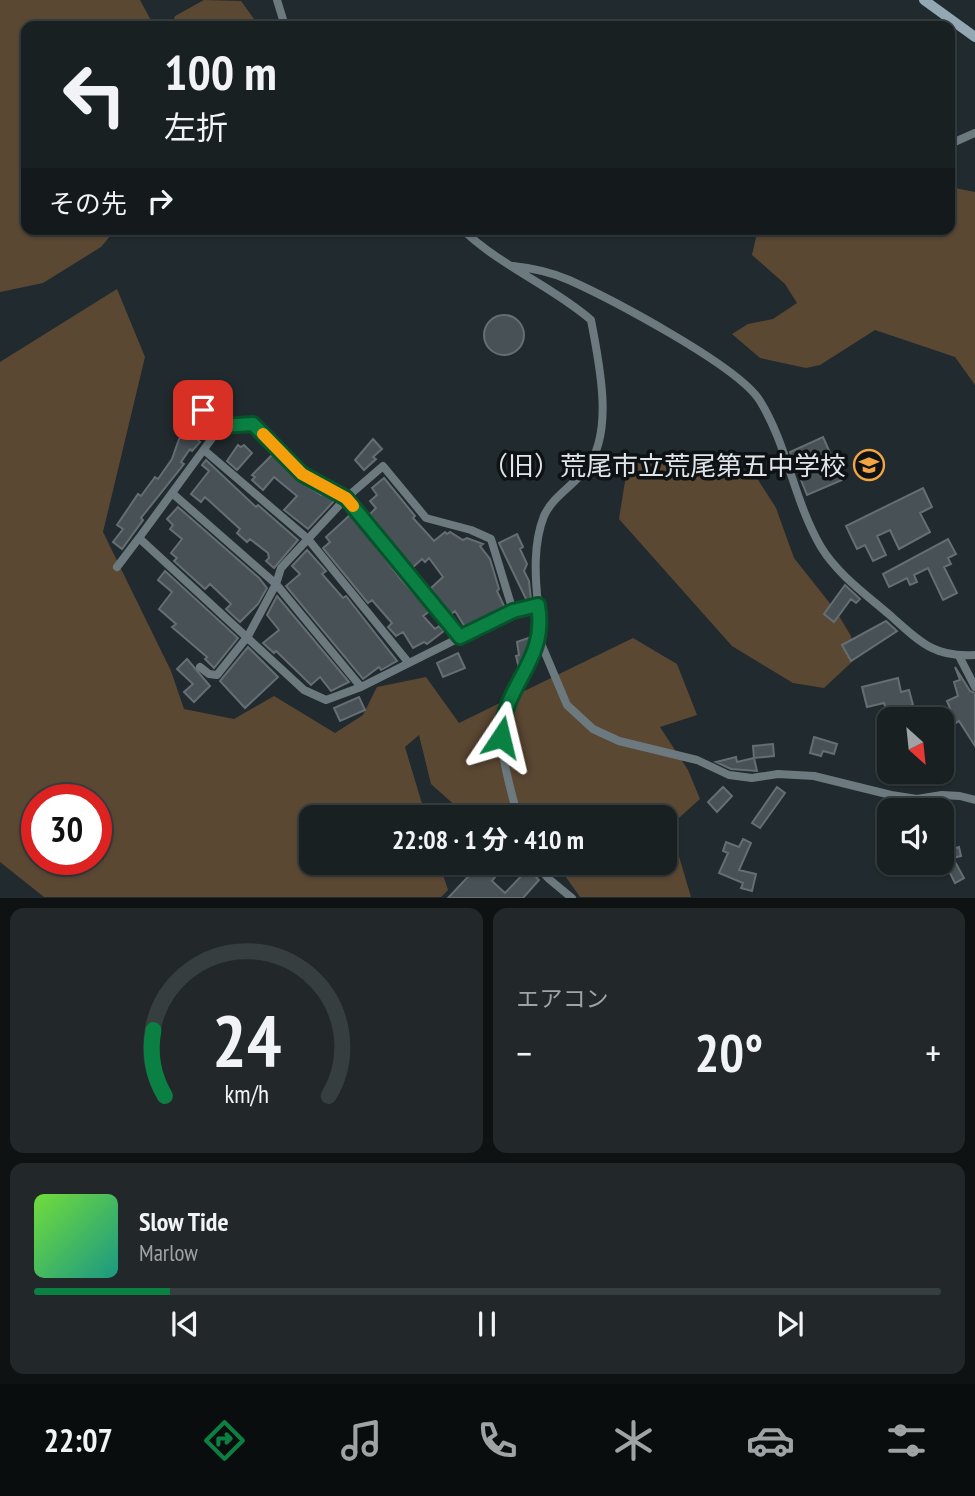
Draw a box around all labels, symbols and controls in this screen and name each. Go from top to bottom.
text: 100 m [164,40,277,104]
icon: left [49,49,140,140]
text: 左折 [164,106,228,148]
icon: right [141,182,179,220]
text: その先 [49,187,127,220]
pin [173,380,233,440]
icon: arrive [184,391,222,429]
school or university icon: （旧）荒尾市立荒尾第五中学校 [852,448,886,482]
place label: （旧）荒尾市立荒尾第五中学校 [482,449,846,482]
position arrow [464,700,538,774]
north arrow [877,707,954,784]
map controls [877,707,954,875]
speed limit sign: 30 [21,784,112,875]
button: sound [877,798,954,875]
text: 22:08 · 1 分 · 410 m [392,823,584,856]
text: エアコン [517,984,609,1013]
text: 24 [211,993,281,1087]
text: 20° [694,1019,763,1086]
text: − [517,1028,532,1077]
text: + [925,1028,941,1077]
text: km/h [224,1078,268,1110]
text: Slow Tide [139,1205,229,1238]
text: Marlow [139,1238,198,1267]
icon: previous [166,1305,204,1343]
icon: pause [468,1305,506,1343]
icon: next [771,1305,809,1343]
icon: directions [200,1416,249,1465]
icon: music [337,1416,386,1465]
icon: phone [473,1416,522,1465]
icon: climate [609,1416,658,1465]
icon: car [746,1416,795,1465]
icon: filters [882,1416,931,1465]
text: 22:07 [44,1419,113,1461]

